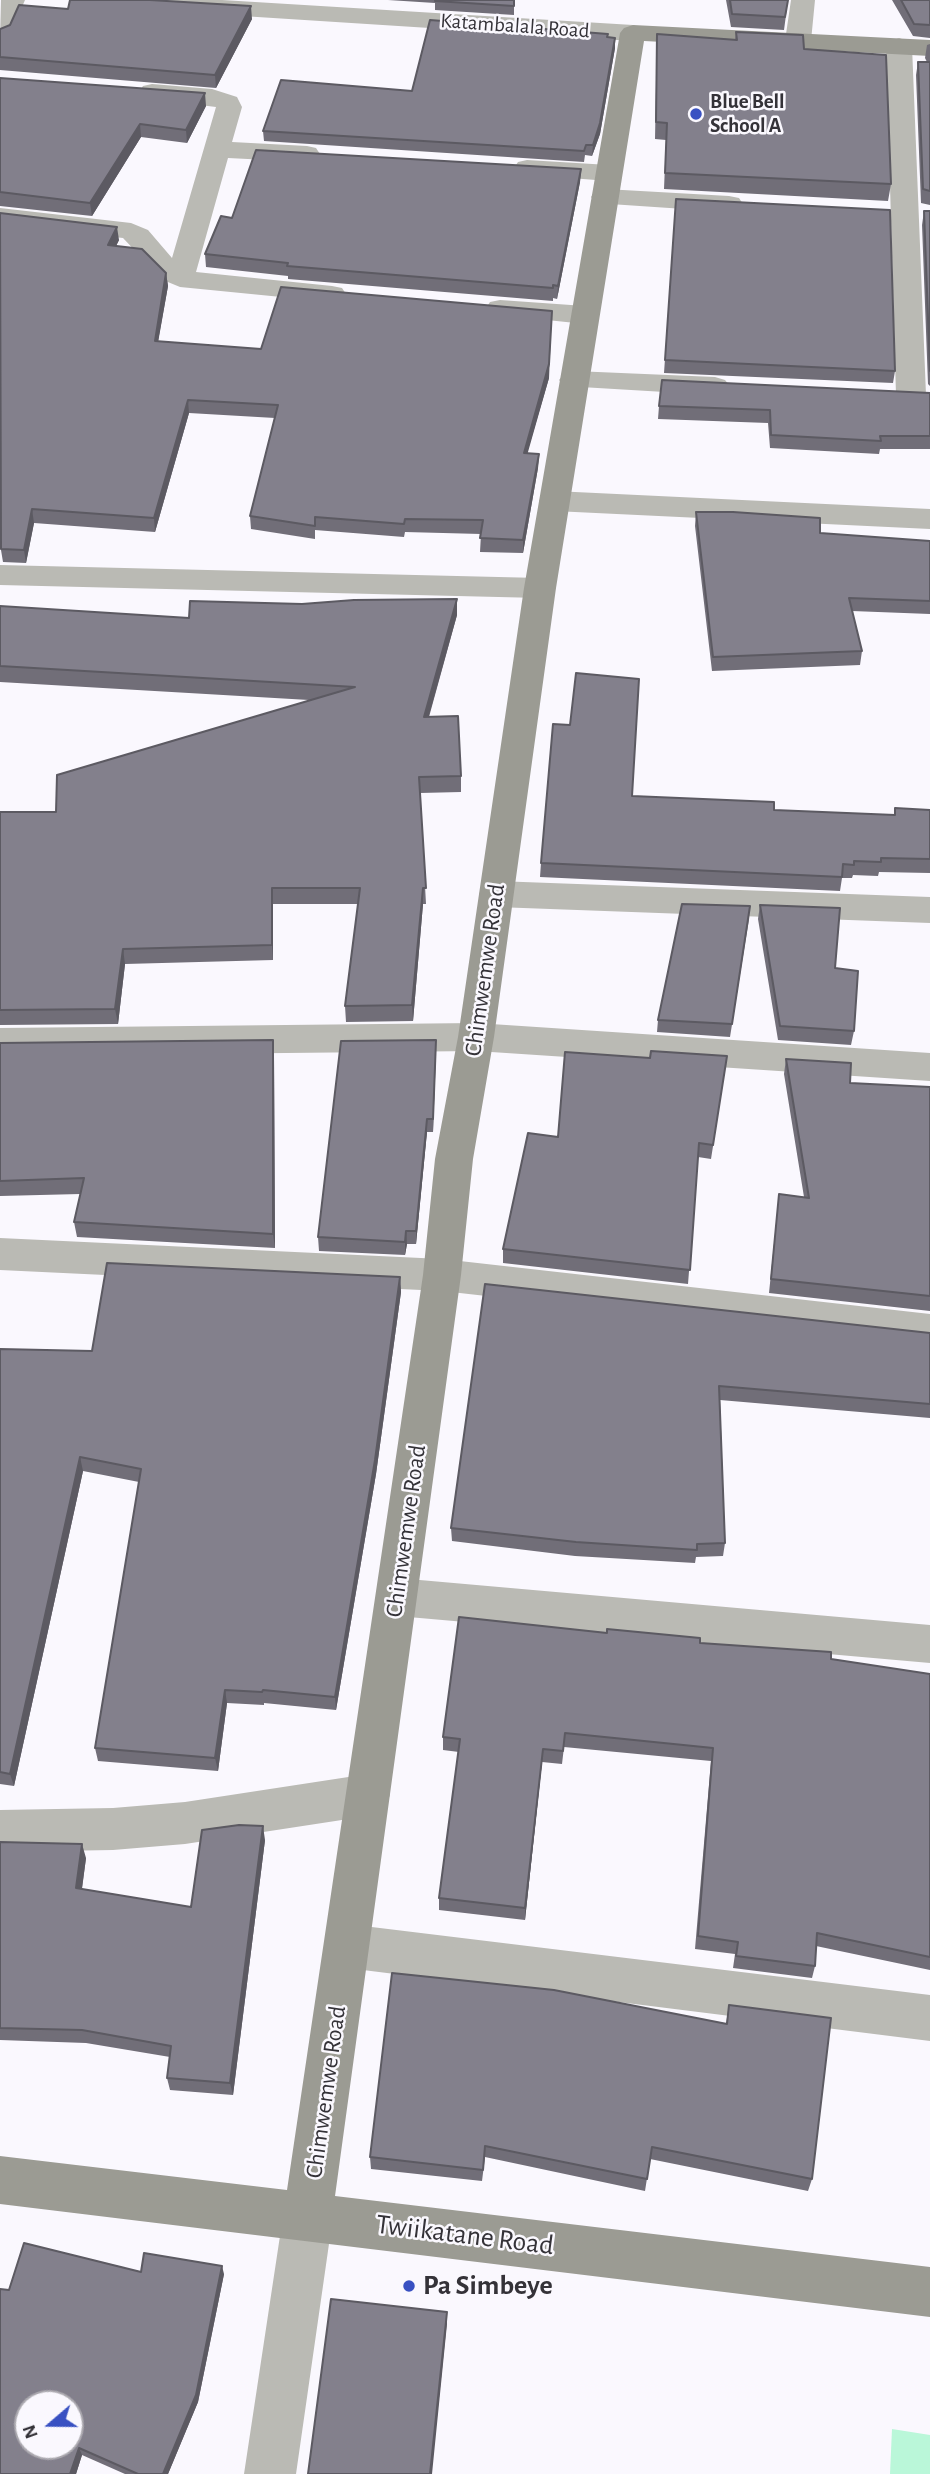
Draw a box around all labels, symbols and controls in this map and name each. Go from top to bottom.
street label: Katambalala Road [440,8,590,44]
place label: Blue Bell School A [710,89,785,139]
marker: Blue Bell School A [688,106,704,122]
street label: Chimwemwe Road [459,882,511,1058]
street label: Chimwemwe Road [380,1443,432,1619]
street label: Chimwemwe Road [300,2004,352,2180]
street label: Twiikatane Road [374,2207,556,2263]
place label: Pa Simbeye [423,2269,553,2303]
marker: Pa Simbeye [401,2278,417,2294]
north arrow [14,2390,84,2460]
text: N [19,2422,42,2441]

